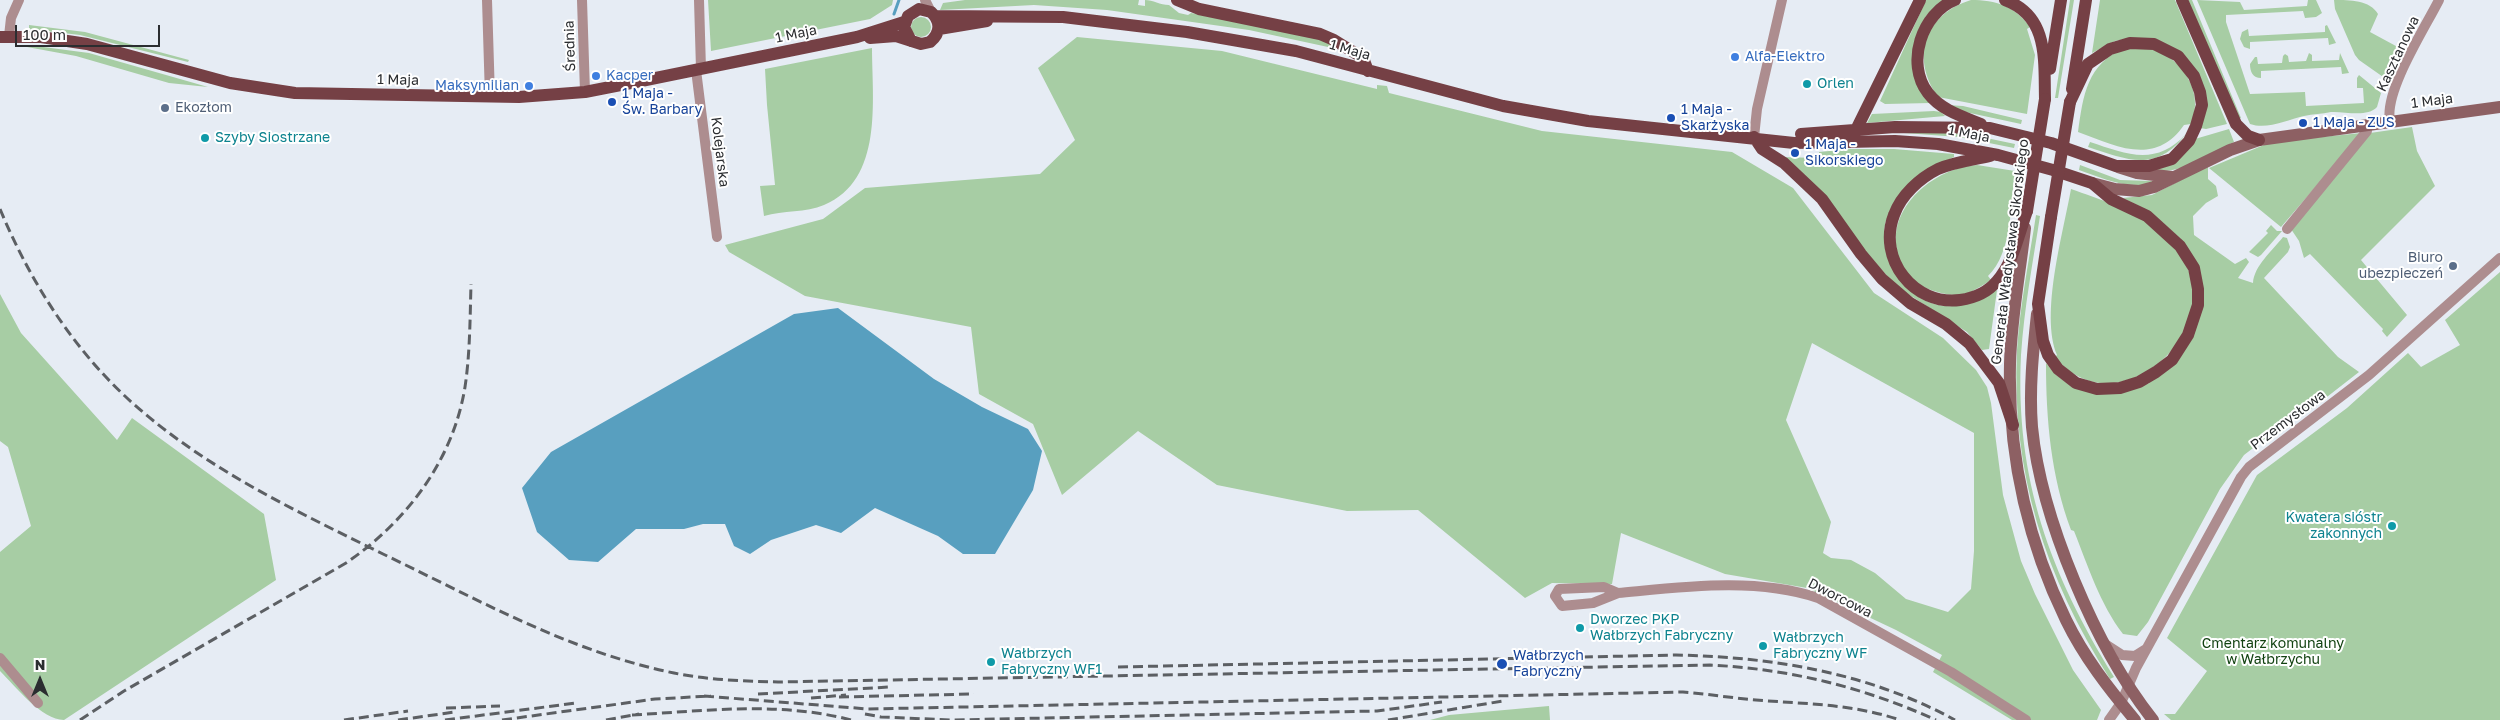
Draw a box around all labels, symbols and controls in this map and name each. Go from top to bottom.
street label: Kasztanowa [2373,13,2423,95]
scale bar [18,15,162,47]
street label: Średnia [561,20,579,72]
street label: 1 Maja [774,21,818,47]
text: 100 m [23,25,66,43]
street label: 1 Maja [1328,36,1372,64]
place label: Alfa-Elektro [1745,49,1825,65]
marker: Alfa-Elektro [1729,51,1741,63]
place label: Kacper [606,68,653,84]
marker: Kacper [590,70,602,82]
street label: 1 Maja [377,71,419,89]
place label: Orlen [1817,76,1854,92]
place label: Maksymilian [435,78,519,94]
marker: Orlen [1801,78,1813,90]
marker: Maksymilian [523,80,535,92]
place label: 1 Maja - Św. Barbary [622,86,702,118]
street label: 1 Maja [2410,90,2454,112]
marker: 1 Maja - Św. Barbary [606,96,618,108]
place label: Ekozłom [175,100,232,116]
marker: Ekozłom [159,102,171,114]
place label: 1 Maja - Skarżyska [1681,102,1749,134]
marker: 1 Maja - Skarżyska [1665,112,1677,124]
place label: 1 Maja - ZUS [2313,115,2395,131]
street label: Kolejarska [707,116,733,188]
marker: 1 Maja - ZUS [2297,117,2309,129]
street label: 1 Maja [1947,122,1991,146]
place label: Szyby Siostrzane [215,130,330,146]
marker: Szyby Siostrzane [199,132,211,144]
place label: 1 Maja - Sikorskiego [1805,137,1883,170]
street label: Generała Władysława Sikorskiego [1988,138,2032,366]
marker: 1 Maja - Sikorskiego [1789,147,1801,159]
place label: Biuro ubezpieczeń [2359,250,2443,282]
marker: Biuro ubezpieczeń [2447,260,2459,272]
street label: Przemysłowa [2247,386,2329,454]
place label: Kwatera sióstr zakonnych [2285,510,2382,542]
marker: Kwatera sióstr zakonnych [2386,520,2398,532]
street label: Dworcowa [1805,575,1875,621]
place label: Dworzec PKP Wałbrzych Fabryczny [1590,612,1733,644]
marker: Dworzec PKP Wałbrzych Fabryczny [1574,622,1586,634]
place label: Wałbrzych Fabryczny WF [1773,630,1867,662]
park label: Cmentarz komunalny w Wałbrzychu [2202,636,2344,669]
marker: Wałbrzych Fabryczny WF [1757,640,1769,652]
place label: Wałbrzych Fabryczny WF1 [1001,646,1102,679]
place label: Wałbrzych Fabryczny [1513,648,1584,680]
north arrow [15,655,65,705]
text: N [35,656,45,673]
marker: Wałbrzych Fabryczny WF1 [985,656,997,668]
marker: Wałbrzych Fabryczny [1495,657,1509,671]

